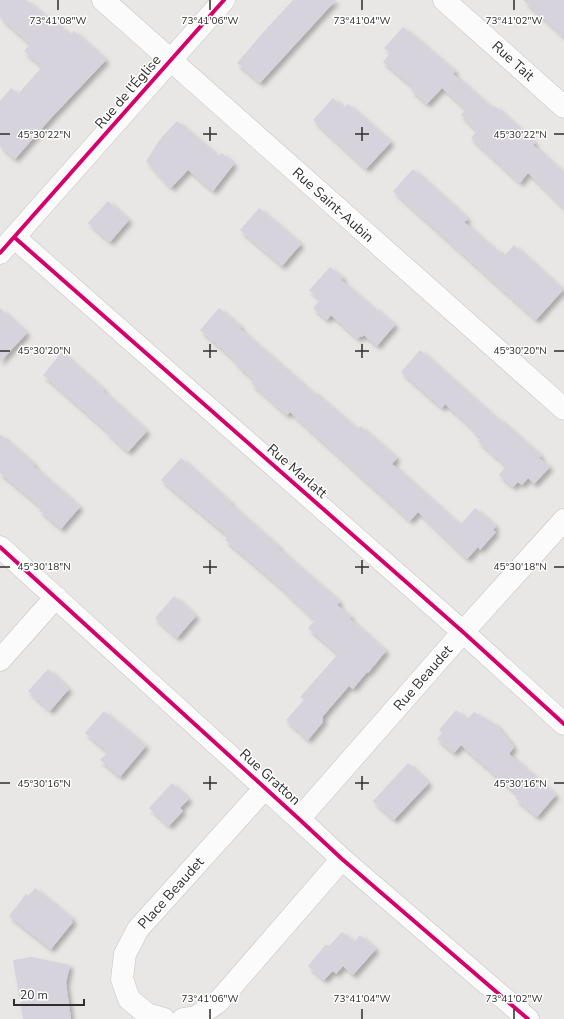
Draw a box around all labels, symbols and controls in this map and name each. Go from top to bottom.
text: 73°41'08"W [30,14,86,28]
text: 73°41'06"W [182,14,238,28]
text: 73°41'04"W [334,14,390,28]
text: 73°41'02"W [486,14,542,28]
street label: Rue Tait [488,37,538,85]
street label: Rue de l'Église [91,51,165,133]
text: 45°30'22"N [17,128,71,142]
text: 45°30'22"N [493,128,547,142]
street label: Rue Saint-Aubin [288,163,378,247]
text: 45°30'20"N [17,344,71,358]
text: 45°30'20"N [493,344,547,358]
street label: Rue Marlatt [263,440,331,502]
text: 45°30'18"N [17,560,71,574]
text: 45°30'18"N [493,560,547,574]
street label: Rue Beaudet [389,641,457,715]
street label: Rue Gratton [235,744,305,810]
text: 45°30'16"N [17,777,71,791]
text: 45°30'16"N [493,777,547,791]
street label: Place Beaudet [134,853,208,933]
scale bar [14,981,84,1007]
text: 20 m [20,987,48,1003]
text: 73°41'06"W [182,992,238,1006]
text: 73°41'04"W [334,992,390,1006]
text: 73°41'02"W [486,992,542,1006]

